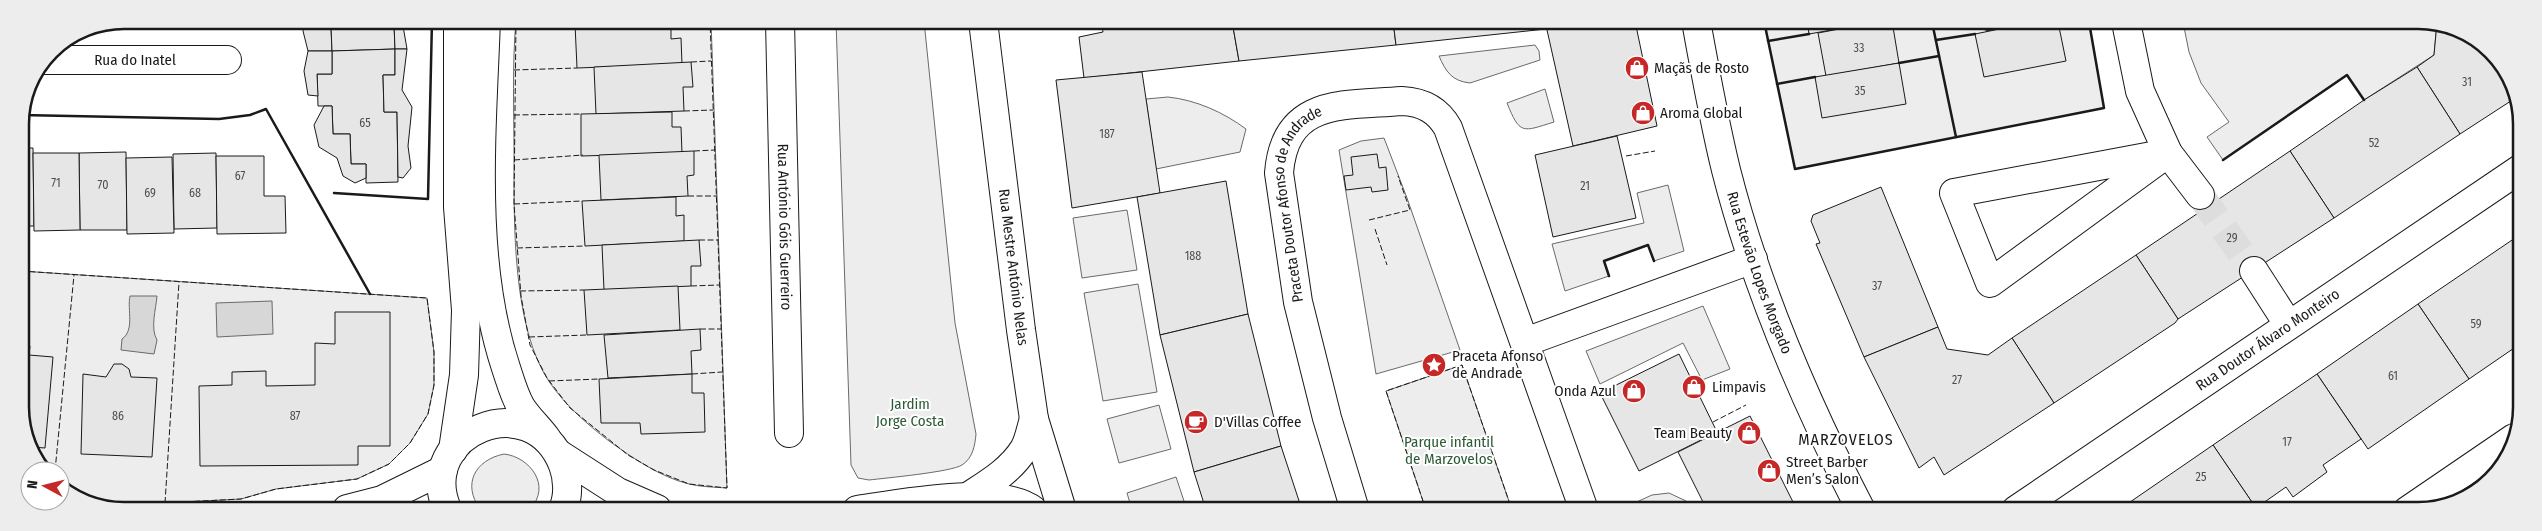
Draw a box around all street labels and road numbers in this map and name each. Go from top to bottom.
street label: Rua do Inatel [94,51,176,69]
street label: Praceta Doutor Afonso de Andrade [1270,102,1324,304]
street label: Rua António Góis Guerreiro [774,144,795,311]
street label: Rua Mestre António Nelas [995,188,1032,347]
street label: Rua Estevão Lopes Morgado [1723,189,1796,357]
street label: Rua Doutor Álvaro Monteiro [2192,285,2343,395]

